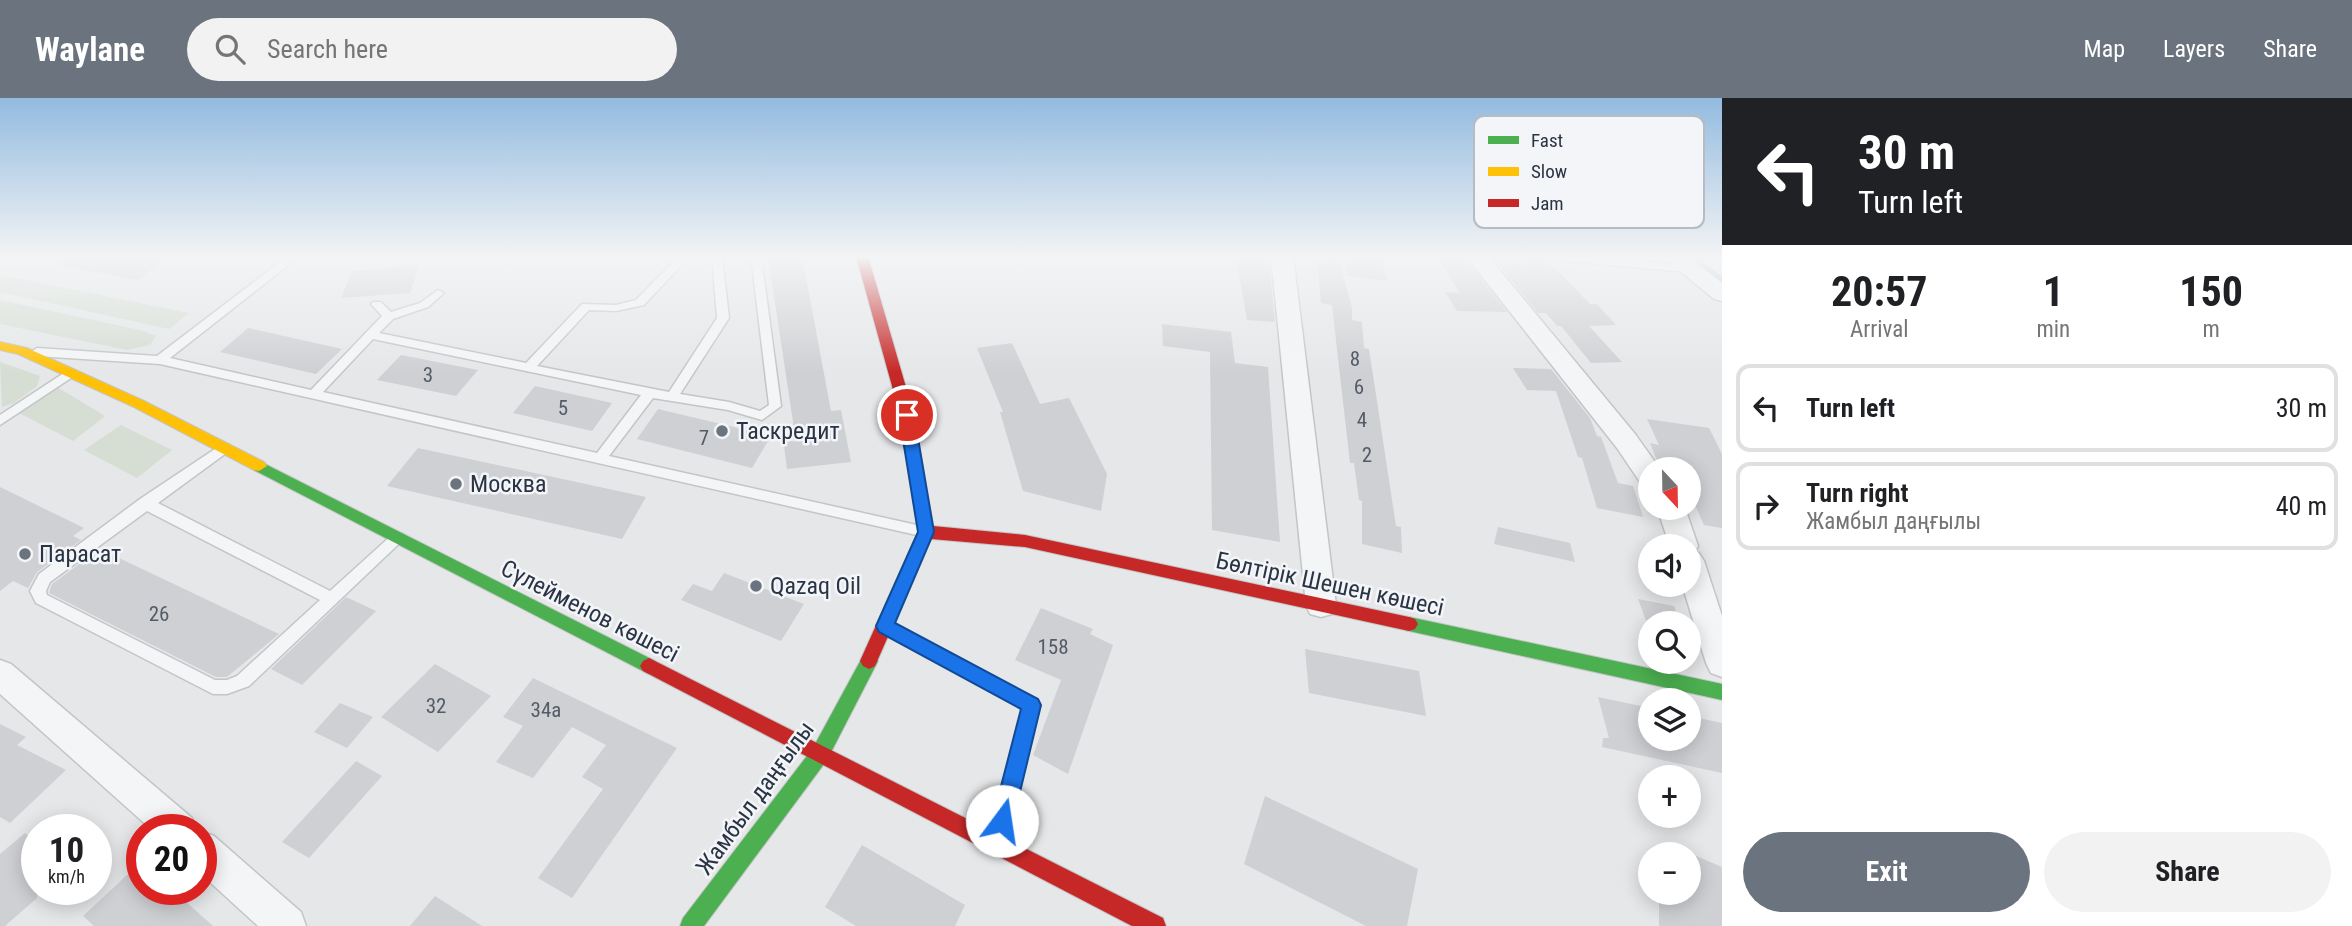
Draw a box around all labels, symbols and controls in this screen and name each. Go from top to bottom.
search box [187,18,677,81]
text: Waylane [35,30,145,69]
icon: search [211,30,249,68]
text: Search here [267,34,388,64]
text: Map [2084,35,2125,63]
text: Layers [2163,35,2225,63]
text: Share [2263,35,2317,63]
legend [1474,116,1704,228]
text: 30 m [1858,124,1955,181]
icon: left [1743,126,1834,217]
text: Fast [1531,129,1563,152]
text: Slow [1531,160,1567,183]
text: Turn left [1858,183,1963,221]
text: Jam [1531,192,1564,215]
text: 20:57 [1831,267,1927,316]
text: 1 [2043,267,2064,316]
text: 150 [2179,267,2243,316]
text: Arrival [1850,316,1908,343]
text: min [2036,316,2070,343]
text: m [2202,316,2220,343]
house number: 8 [1350,347,1360,371]
house number: 3 [423,363,433,387]
house number: 6 [1354,375,1364,399]
pin [877,385,937,445]
icon: left [1747,389,1785,427]
text: Turn left [1806,393,1895,423]
text: 30 m [2276,393,2327,423]
house number: 5 [558,396,568,420]
icon: arrive [888,396,926,434]
house number: 4 [1357,408,1367,432]
place label: Таскредит [736,417,840,445]
marker: Таскредит [714,423,730,439]
house number: 7 [699,426,709,450]
house number: 2 [1362,443,1372,467]
north arrow [1638,457,1701,520]
map controls [1638,457,1701,905]
place label: Москва [470,470,546,498]
marker: Москва [448,476,464,492]
text: Turn right [1806,478,1908,508]
icon: right [1747,487,1785,525]
text: 40 m [2276,491,2327,521]
text: Жамбыл даңғылы [1806,508,1981,535]
button: sound [1638,534,1701,597]
place label: Парасат [39,540,121,568]
marker: Парасат [17,546,33,562]
street label: Бөлтірік Шешен көшесі [1214,546,1446,622]
street label: Сүлейменов көшесі [496,554,684,668]
place label: Qazaq Oil [770,572,861,600]
marker: Qazaq Oil [748,578,764,594]
house number: 26 [149,602,169,626]
button: search [1638,611,1701,674]
house number: 158 [1037,635,1069,659]
button: layers [1638,688,1701,751]
house number: 32 [426,694,446,718]
house number: 34а [531,698,561,722]
street label: Жамбыл даңғылы [690,716,820,880]
button: + [1638,765,1701,828]
position arrow [965,784,1039,858]
speed limit sign: 20 [126,814,217,905]
text: 10 [49,830,84,871]
button: Exit [1743,832,2030,912]
button: Share [2044,832,2331,912]
button: − [1638,842,1701,905]
text: km/h [48,866,85,887]

